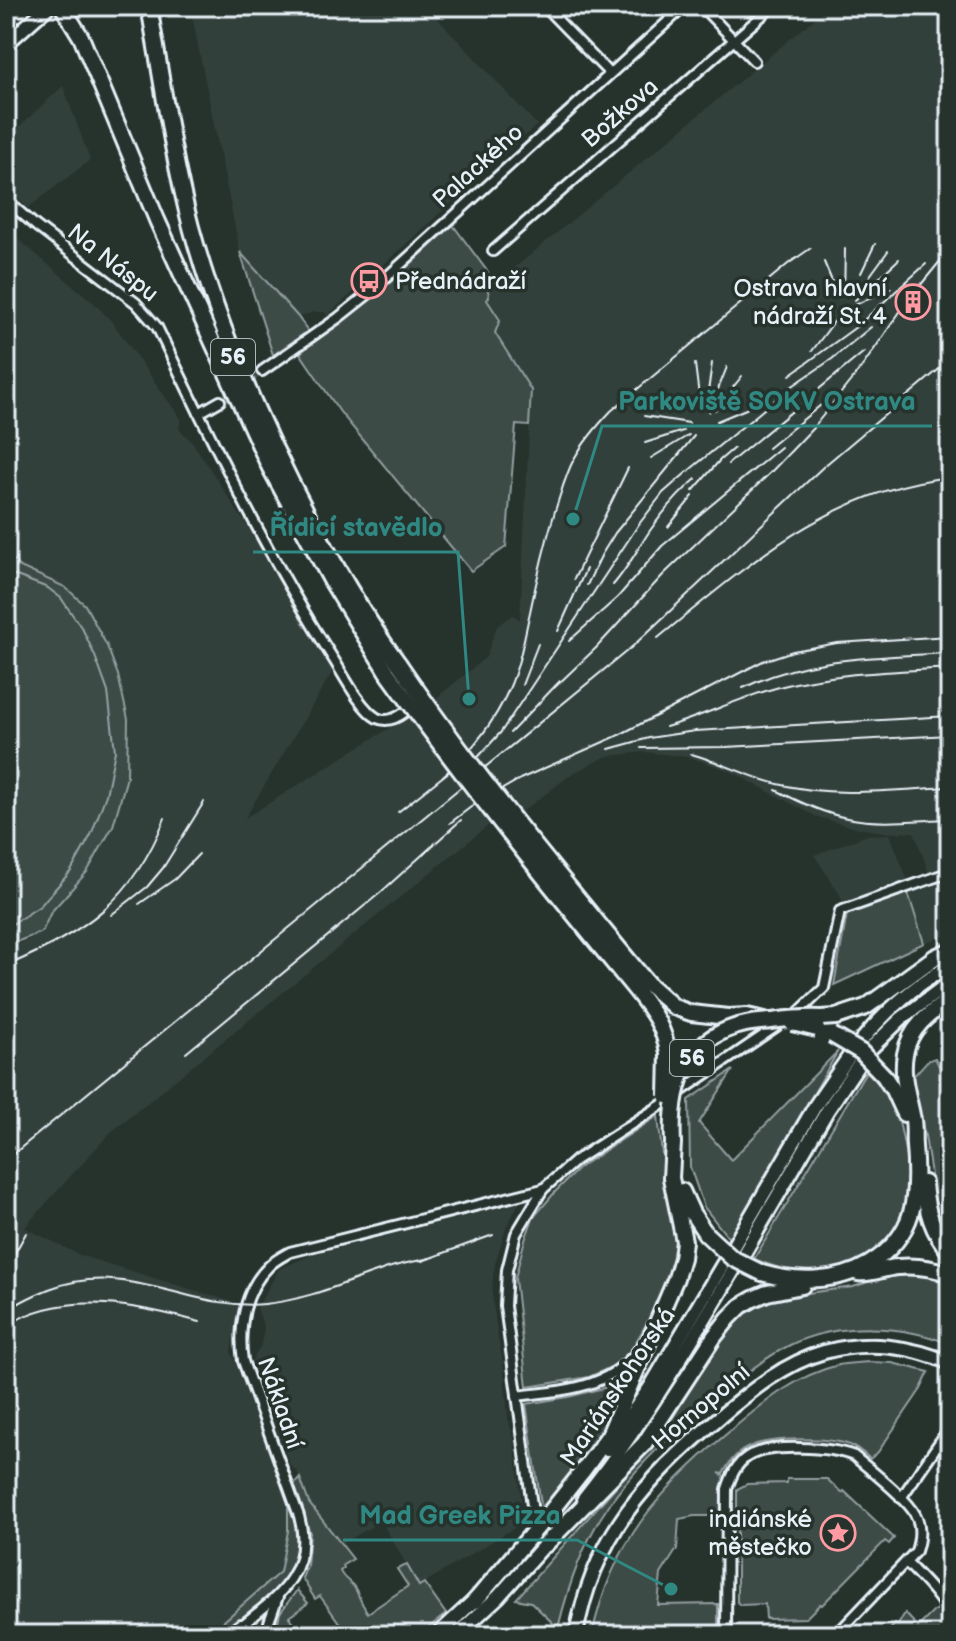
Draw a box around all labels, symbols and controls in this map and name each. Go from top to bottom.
street label: Božkova [576,72,664,154]
street label: Palackého [427,118,529,214]
street label: Na Náspu [62,218,164,308]
bus stop icon: Přednádraží [350,262,388,300]
place label: Přednádraží [395,267,527,296]
place label: Ostrava hlavní nádraží St. 4 [734,274,887,331]
building icon: Ostrava hlavní nádraží St. 4 [894,283,932,321]
road number: 56 [211,339,255,375]
callout: Parkoviště SOKV Ostrava [602,376,932,426]
text: Parkoviště SOKV Ostrava [618,387,916,418]
callout: Řídicí stavědlo [253,502,458,552]
text: Řídicí stavědlo [269,510,443,544]
road number: 56 [670,1040,714,1076]
street label: Mariánskohorská [554,1302,682,1472]
street label: Nákladní [251,1353,309,1453]
street label: Hornopolní [646,1357,756,1456]
callout: Mad Greek Pizza [343,1490,577,1540]
text: Mad Greek Pizza [359,1501,561,1532]
place label: indiánské městečko [708,1505,812,1562]
place icon: indiánské městečko [819,1514,857,1552]

